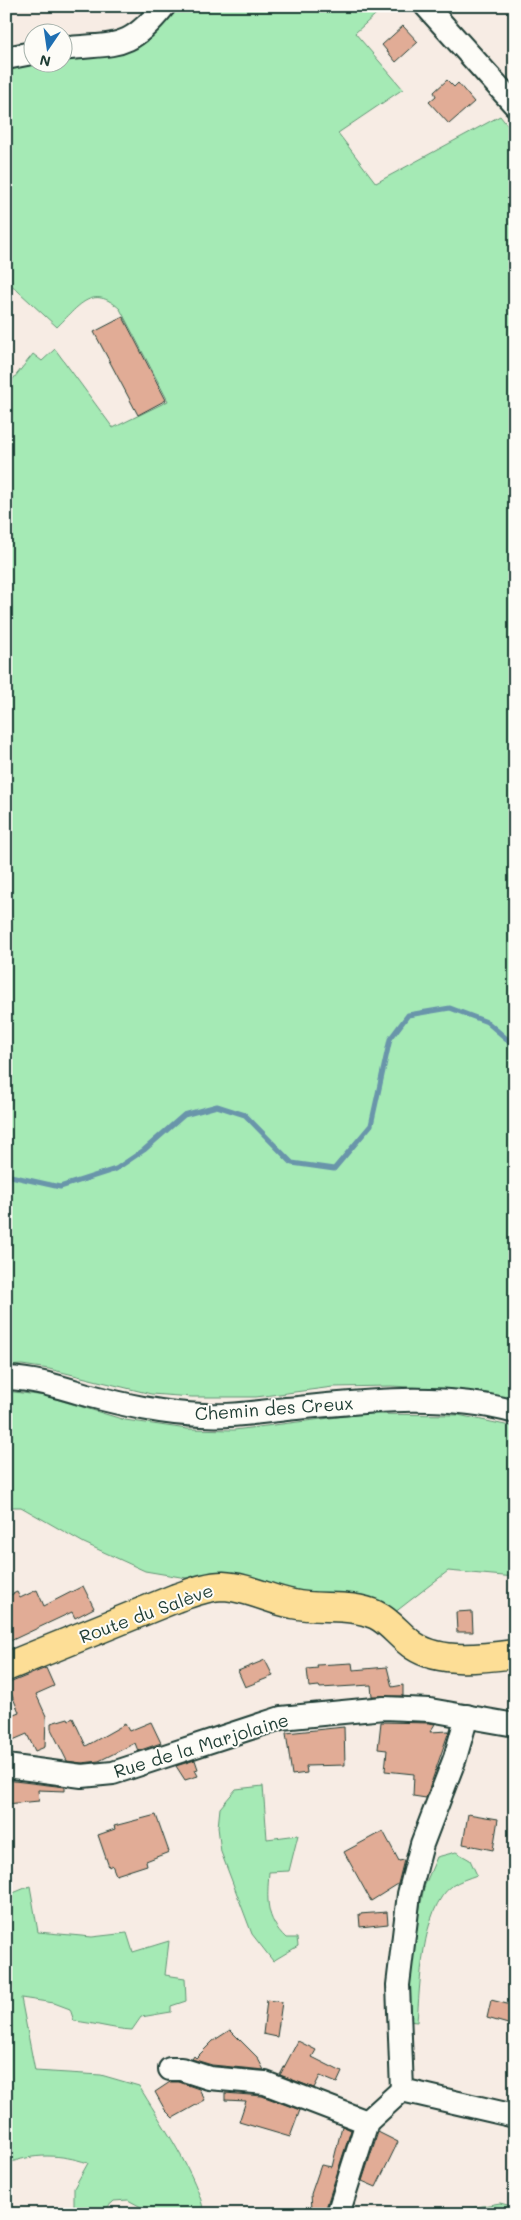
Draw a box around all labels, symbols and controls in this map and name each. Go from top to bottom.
north arrow [22,22,72,72]
text: N [38,51,52,72]
street label: Chemin des Creux [194,1390,354,1426]
street label: Route du Salève [76,1578,216,1648]
street label: Rue de la Marjolaine [111,1707,291,1783]

